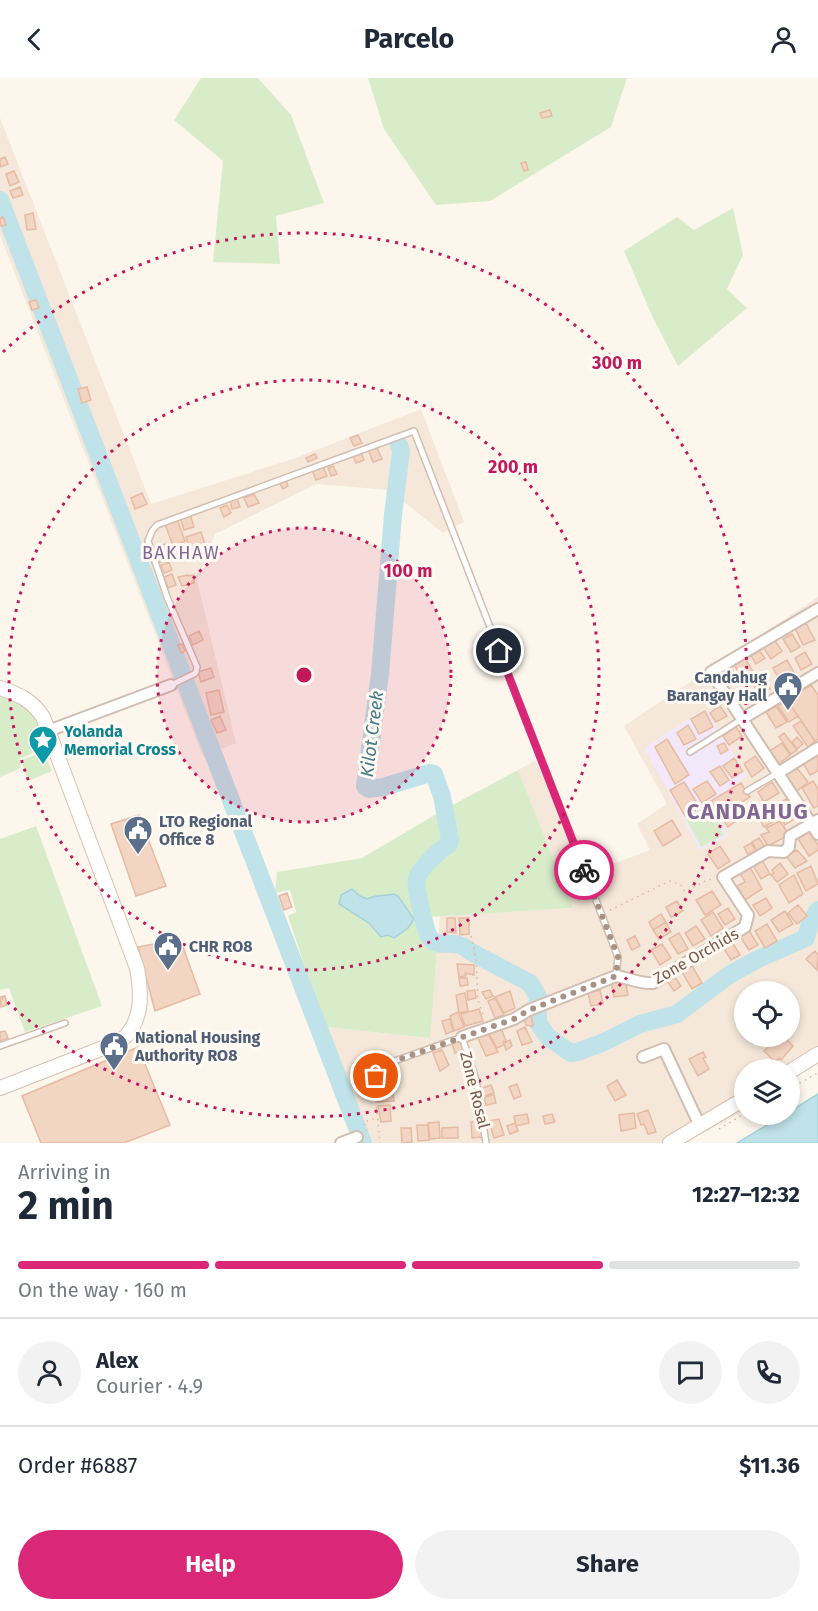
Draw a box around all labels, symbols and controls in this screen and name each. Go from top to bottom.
icon: back [18,23,51,56]
text: Parcelo [364,23,454,55]
icon: person [767,23,800,56]
text: 300 m [591,352,642,374]
text: 200 m [488,456,538,478]
district label: BAKHAW [142,542,220,564]
text: 100 m [384,560,432,582]
pin [473,625,524,676]
icon: home [482,634,515,667]
centre of rings [294,665,314,685]
place label: Candahug Barangay Hall [667,668,767,705]
public building icon: Candahug Barangay Hall [772,670,804,712]
water label: Kilot Creek [356,690,388,778]
place label: Yolanda Memorial Cross [63,722,176,759]
place icon: Yolanda Memorial Cross [27,724,59,766]
district label: CANDAHUG [687,798,809,825]
place label: LTO Regional Office 8 [159,812,253,849]
public building icon: LTO Regional Office 8 [122,814,154,856]
courier [554,840,614,900]
icon: bike [568,854,601,887]
street label: Zone Orchids [650,924,742,988]
public building icon: CHR RO8 [152,930,184,972]
place label: CHR RO8 [189,937,253,956]
map controls [734,981,800,1125]
button: locate [734,981,800,1047]
place label: National Housing Authority RO8 [134,1028,260,1065]
public building icon: National Housing Authority RO8 [98,1030,130,1072]
street label: Zone Rosal [456,1049,494,1131]
pin [350,1050,401,1101]
icon: bag [359,1059,392,1092]
button: layers [734,1059,800,1125]
text: Arriving in [18,1160,111,1184]
text: 12:27–12:32 [692,1181,800,1208]
text: 2 min [18,1183,114,1229]
text: On the way · 160 m [18,1278,187,1302]
button: person [18,1341,81,1404]
button: chat [659,1341,722,1404]
button: phone [737,1341,800,1404]
text: Alex [96,1347,139,1374]
text: Courier · 4.9 [96,1374,203,1398]
text: Order #6887 [18,1452,137,1479]
text: $11.36 [739,1452,800,1479]
button: Help [18,1530,403,1599]
button: Share [415,1530,800,1599]

